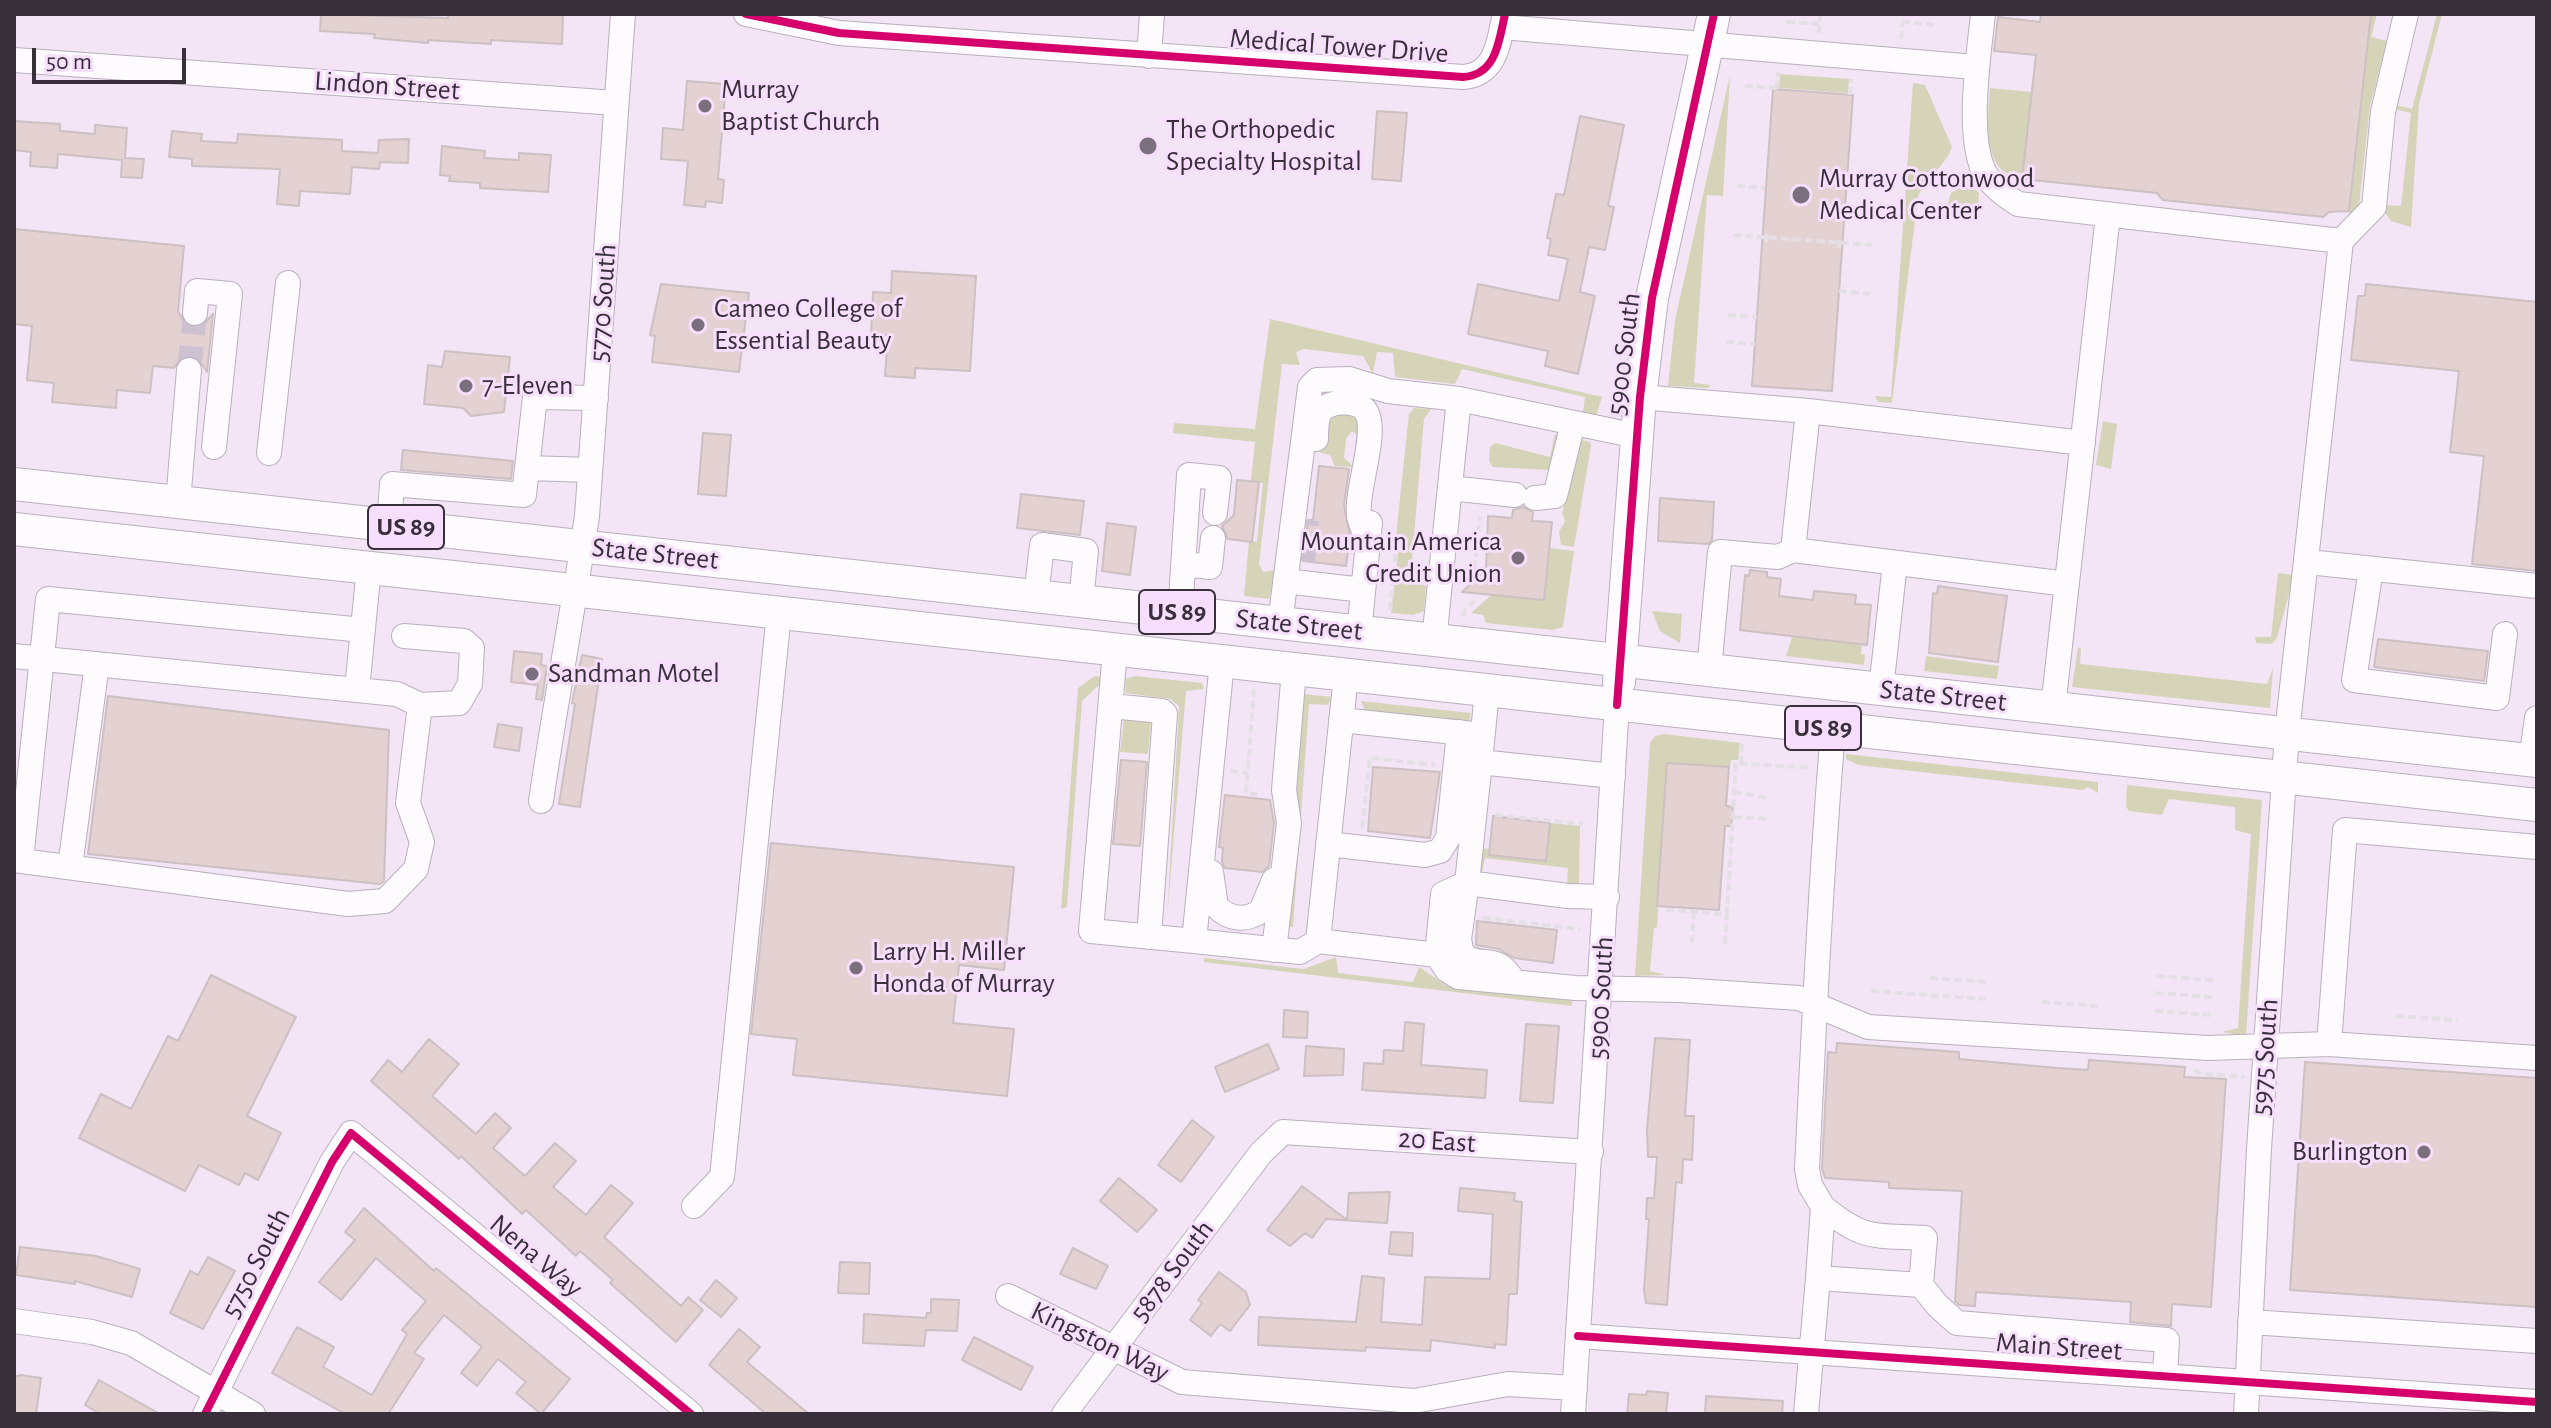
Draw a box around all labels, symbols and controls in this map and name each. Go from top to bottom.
street label: Medical Tower Drive [1228,22,1450,70]
scale bar [36,32,190,82]
text: 50 m [46,50,92,74]
street label: Lindon Street [313,64,461,108]
place label: Murray Baptist Church [721,73,880,139]
marker: Murray Baptist Church [696,97,714,115]
place label: The Orthopedic Specialty Hospital [1166,113,1362,179]
marker: The Orthopedic Specialty Hospital [1137,135,1159,157]
place label: Murray Cottonwood Medical Center [1819,162,2035,228]
marker: Murray Cottonwood Medical Center [1790,184,1812,206]
street label: 5770 South [582,243,624,363]
street label: 5900 South [1600,291,1648,417]
place label: Cameo College of Essential Beauty [714,292,902,358]
marker: Cameo College of Essential Beauty [689,316,707,334]
place label: 7-Eleven [482,369,574,403]
marker: 7-Eleven [457,377,475,395]
road number: US 89 [368,505,444,549]
place label: Mountain America Credit Union [1300,525,1502,591]
street label: State Street [590,531,720,577]
marker: Mountain America Credit Union [1509,549,1527,567]
road number: US 89 [1139,590,1215,634]
street label: State Street [1234,602,1364,648]
place label: Sandman Motel [548,657,720,691]
marker: Sandman Motel [523,665,541,683]
street label: State Street [1878,673,2008,719]
road number: US 89 [1785,706,1861,750]
place label: Larry H. Miller Honda of Murray [872,935,1055,1001]
street label: 5900 South [1581,936,1621,1060]
marker: Larry H. Miller Honda of Murray [847,959,865,977]
street label: 5975 South [2244,997,2286,1117]
street label: 20 East [1397,1122,1477,1160]
place label: Burlington [2292,1135,2408,1169]
marker: Burlington [2415,1143,2433,1161]
street label: 5750 South [214,1203,298,1323]
street label: Nena Way [482,1207,590,1305]
street label: 5878 South [1123,1213,1221,1329]
street label: Kingston Way [1025,1294,1175,1390]
street label: Main Street [1995,1326,2123,1368]

